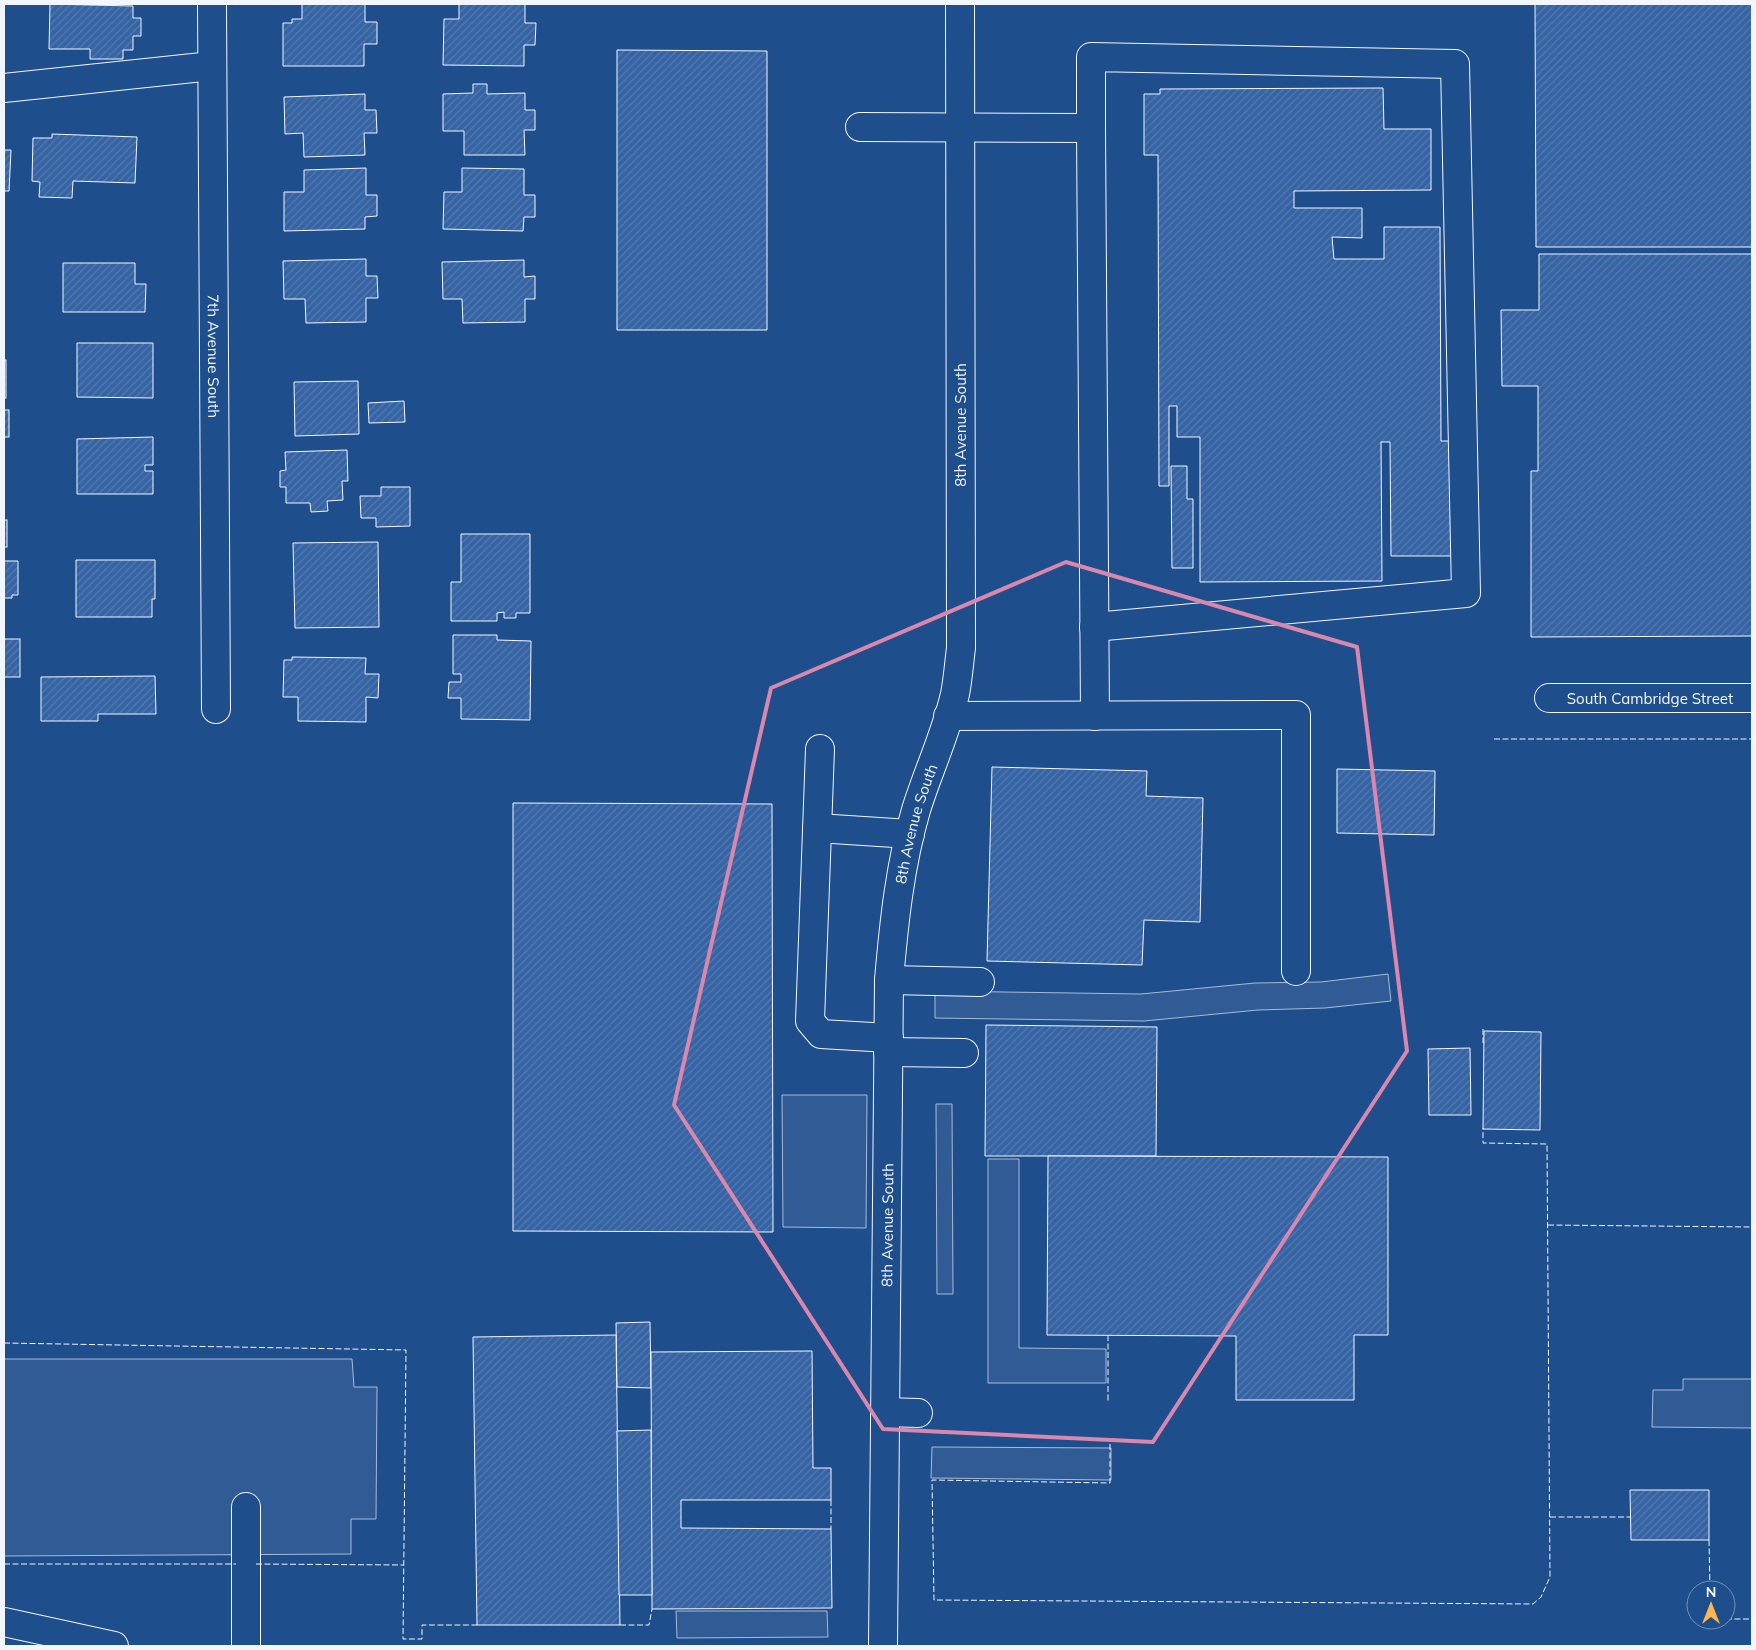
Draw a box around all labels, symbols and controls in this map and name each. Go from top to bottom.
street label: 7th Avenue South [204,294,224,418]
street label: 8th Avenue South [951,363,970,487]
street label: South Cambridge Street [1567,689,1733,708]
street label: 8th Avenue South [891,761,941,885]
street label: 8th Avenue South [877,1163,897,1287]
north arrow [1686,1580,1736,1630]
text: N [1706,1583,1716,1601]

